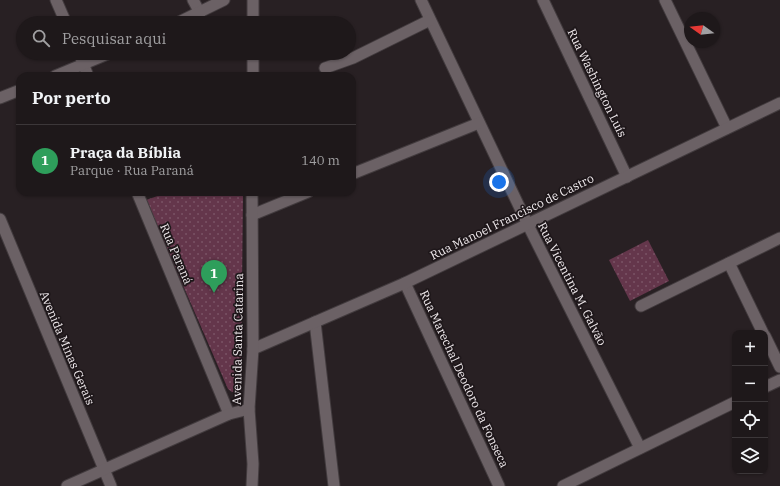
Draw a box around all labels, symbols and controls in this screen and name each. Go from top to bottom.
north arrow [684,12,720,48]
search box [16,16,356,60]
street label: Rua Washington Luís [565,26,630,140]
icon: search [30,27,52,49]
text: Pesquisar aqui [62,29,166,48]
text: Por perto [32,87,111,109]
text: Praça da Bíblia [70,143,181,162]
text: 1 [41,152,49,169]
text: 140 m [301,152,340,169]
text: Parque · Rua Paraná [70,162,194,179]
street label: Rua Manoel Francisco de Castro [428,170,596,263]
your location [489,172,509,192]
street label: Rua Vicentina M. Galvão [535,220,610,348]
street label: Rua Paraná [157,221,196,287]
pin: 1 [201,260,227,293]
street label: Avenida Santa Catarina [229,273,246,405]
street label: Rua Marechal Deodoro da Fonseca [417,288,512,470]
street label: Avenida Minas Gerais [37,289,98,407]
map controls [732,330,768,474]
button: + [732,330,768,366]
button: − [732,366,768,402]
button: locate [732,402,768,438]
button: layers [732,438,768,474]

